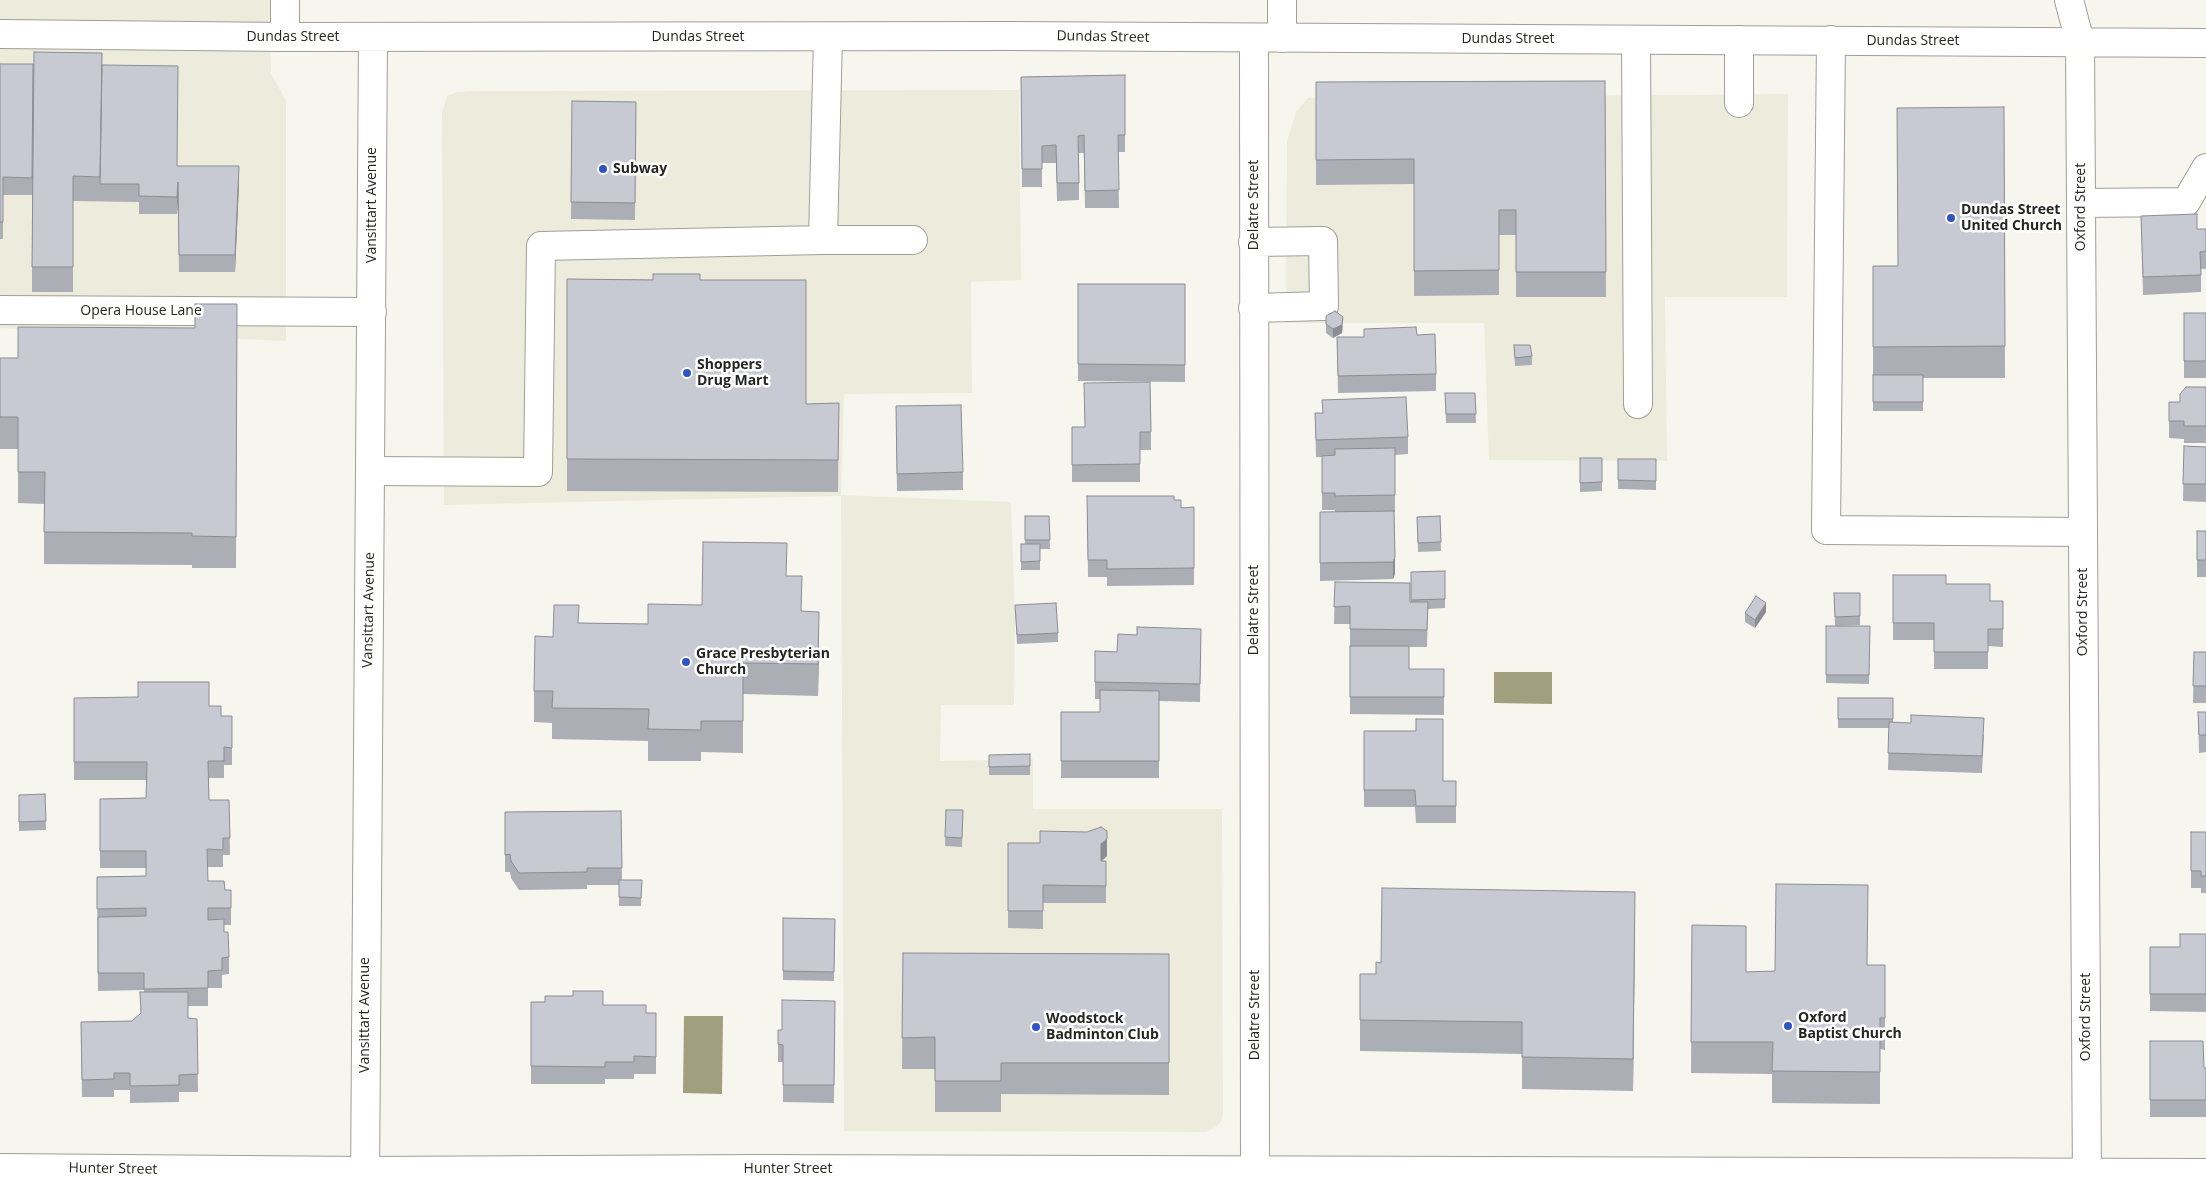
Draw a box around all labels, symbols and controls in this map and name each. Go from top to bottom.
street label: Dundas Street [1056,28,1150,46]
street label: Dundas Street [246,29,340,45]
street label: Dundas Street [651,29,745,45]
street label: Dundas Street [1461,31,1555,47]
street label: Dundas Street [1866,33,1960,49]
street label: Vansittart Avenue [364,147,380,263]
street label: Delatre Street [1246,160,1262,250]
place label: Subway [613,161,667,177]
marker: Subway [597,163,609,175]
street label: Oxford Street [2073,163,2089,251]
place label: Dundas Street United Church [1961,202,2062,234]
marker: Dundas Street United Church [1945,212,1957,224]
street label: Opera House Lane [80,303,202,319]
place label: Shoppers Drug Mart [697,357,769,390]
marker: Shoppers Drug Mart [681,367,693,379]
street label: Vansittart Avenue [360,552,378,668]
street label: Delatre Street [1246,565,1262,655]
street label: Oxford Street [2075,568,2091,656]
place label: Grace Presbyterian Church [696,646,830,679]
marker: Grace Presbyterian Church [680,656,692,668]
street label: Vansittart Avenue [357,957,373,1073]
street label: Delatre Street [1247,970,1263,1060]
street label: Oxford Street [2078,973,2094,1061]
place label: Oxford Baptist Church [1798,1010,1902,1042]
place label: Woodstock Badminton Club [1046,1011,1159,1044]
marker: Oxford Baptist Church [1782,1020,1794,1032]
marker: Woodstock Badminton Club [1030,1021,1042,1033]
street label: Hunter Street [68,1160,158,1178]
street label: Hunter Street [744,1161,832,1177]

